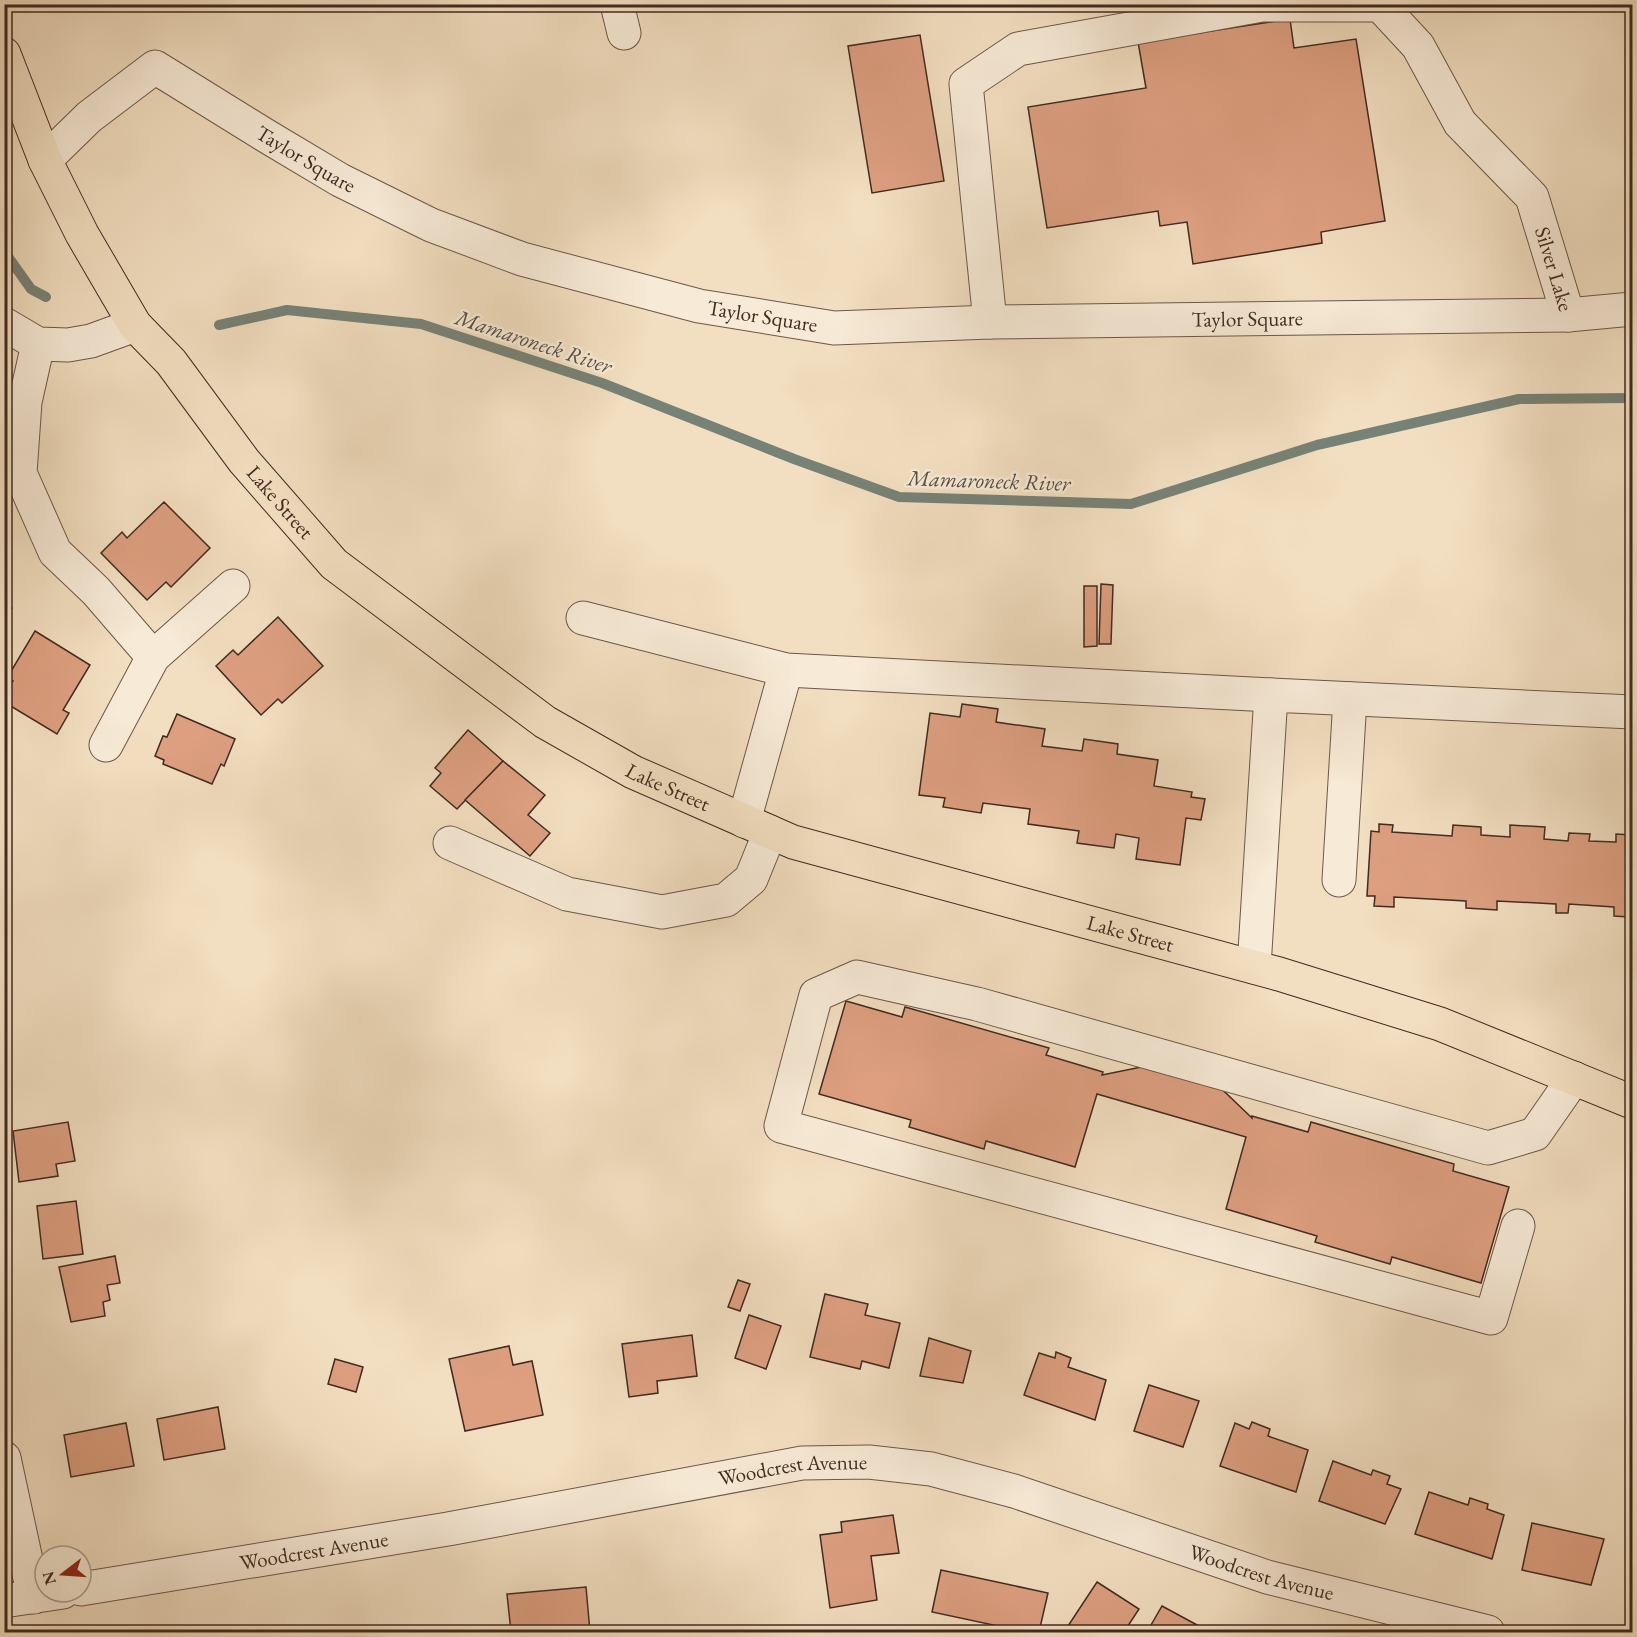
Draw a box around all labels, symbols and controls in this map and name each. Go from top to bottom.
street label: Taylor Square [251,119,360,199]
street label: Silver Lake [1529,223,1580,314]
street label: Taylor Square [705,294,819,338]
water label: Mamaroneck River [450,302,617,381]
street label: Taylor Square [1191,304,1303,333]
street label: Lake Street [241,459,320,545]
water label: Mamaroneck River [905,463,1073,498]
street label: Lake Street [621,757,715,817]
street label: Lake Street [1084,908,1177,958]
street label: Woodcrest Avenue [716,1448,867,1491]
street label: Woodcrest Avenue [238,1525,390,1576]
street label: Woodcrest Avenue [1186,1538,1337,1606]
north arrow [33,1544,93,1604]
text: N [37,1569,61,1588]

